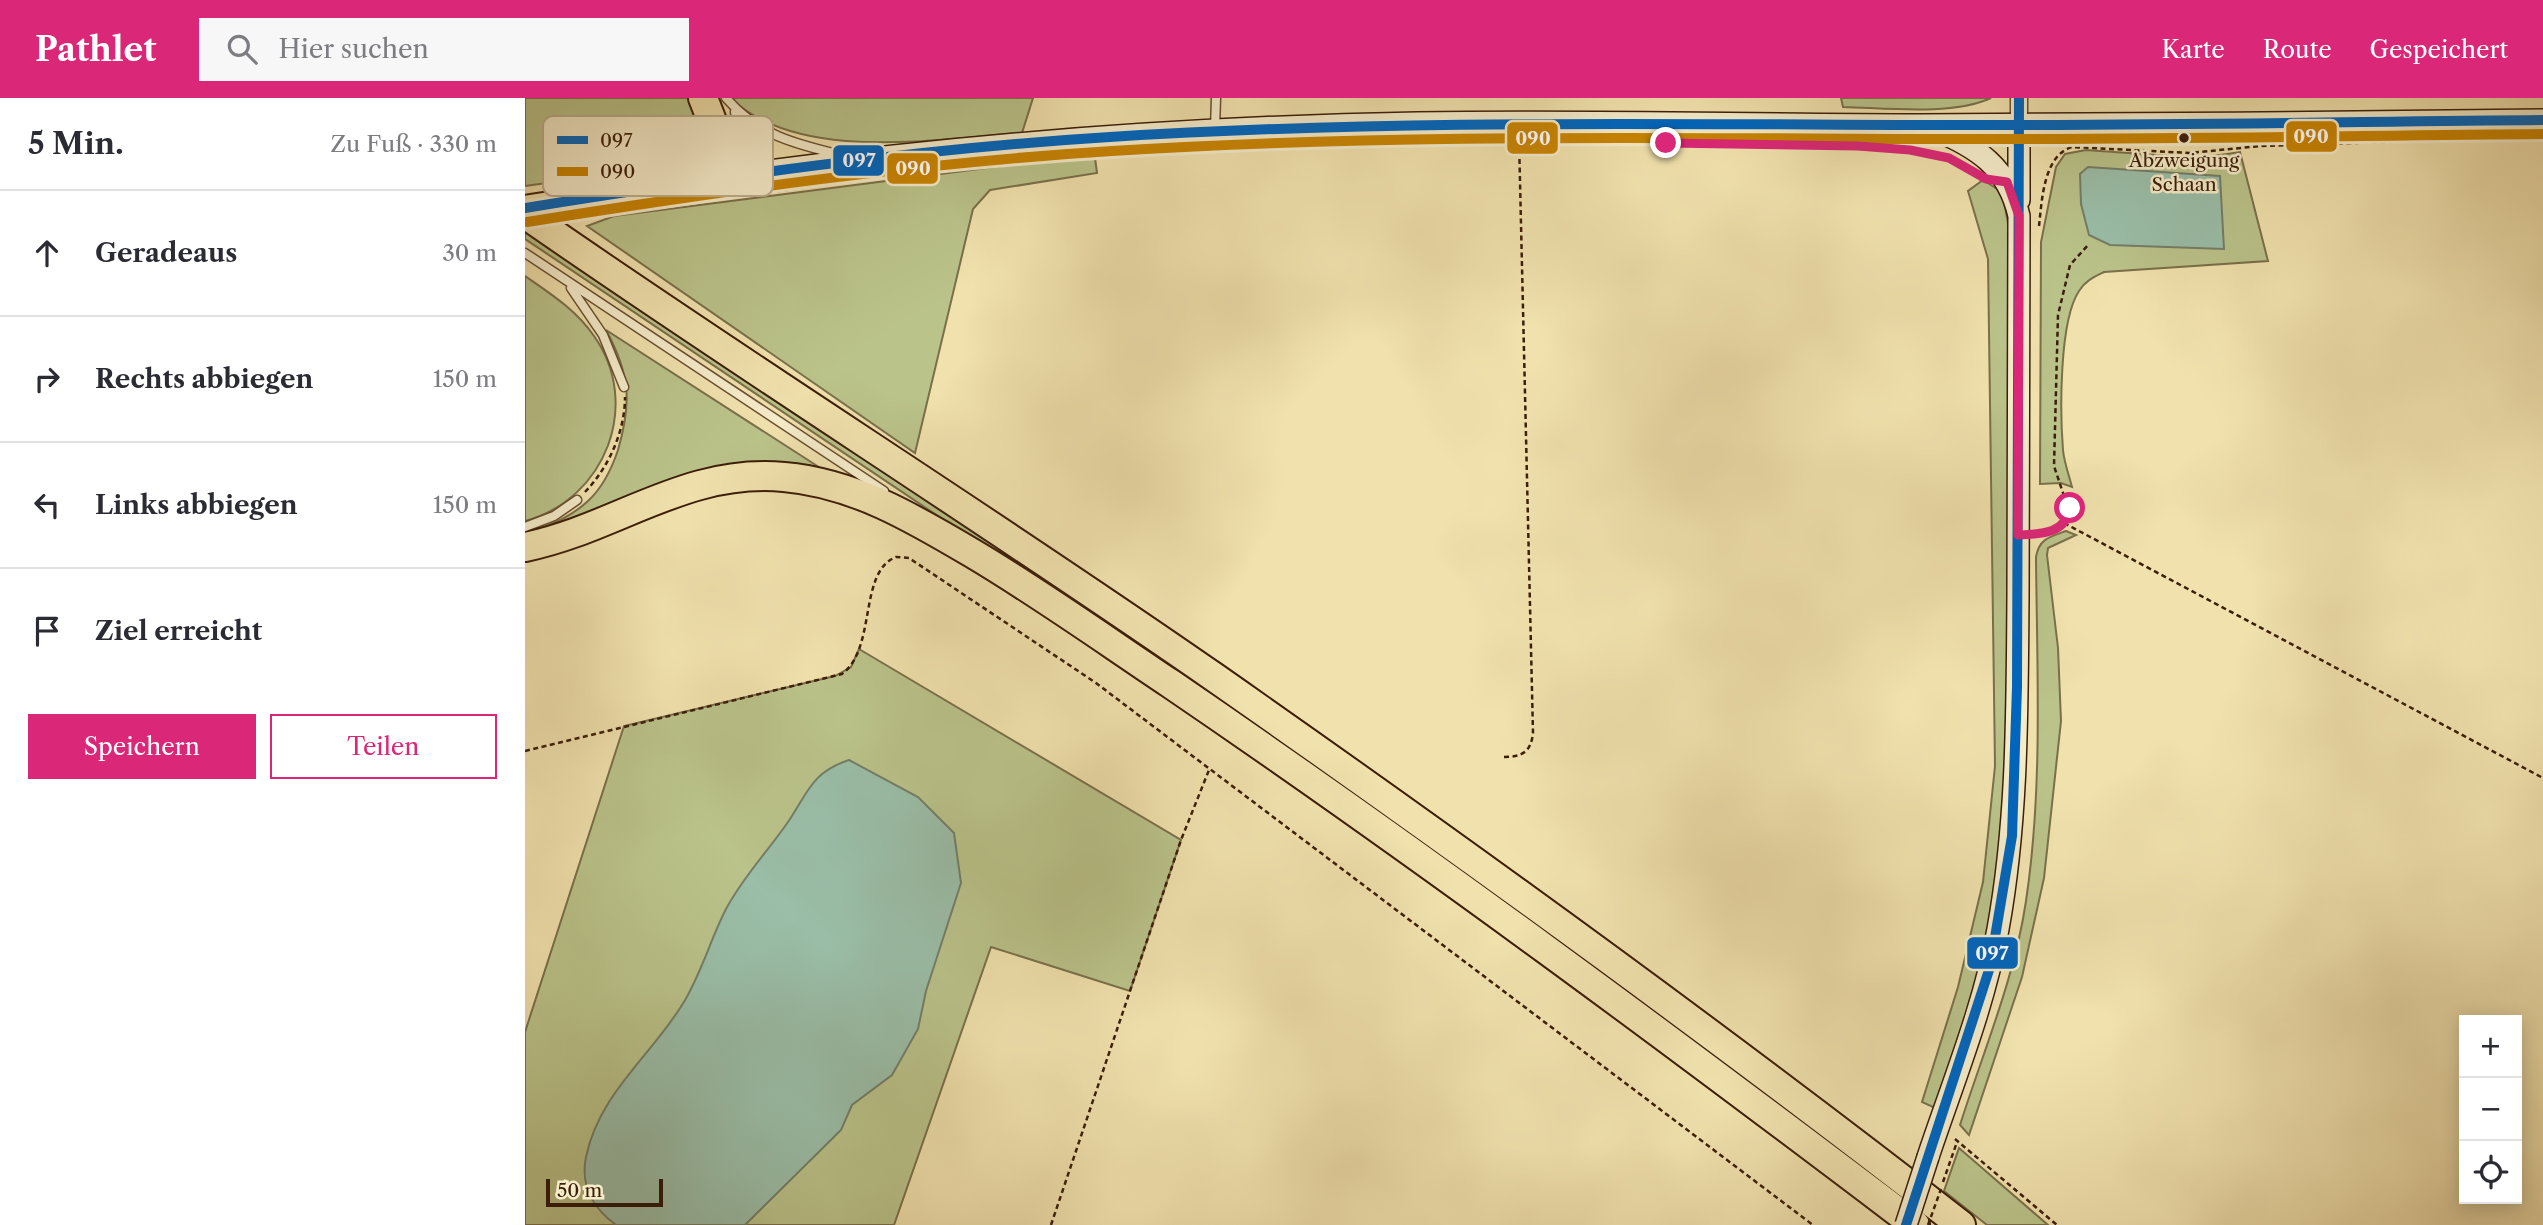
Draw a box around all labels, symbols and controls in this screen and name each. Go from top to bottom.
search box [199,18,689,81]
text: Pathlet [35,29,157,70]
icon: search [223,30,261,68]
text: Hier suchen [279,33,429,65]
text: Karte [2161,35,2225,64]
text: Route [2263,35,2332,64]
text: Gespeichert [2370,35,2508,64]
legend [543,116,773,196]
line badge: 090 [2285,120,2338,153]
line badge: 090 [1506,121,1559,155]
text: 5 Min. [28,125,124,162]
text: 090 [2293,125,2329,148]
text: 090 [1515,127,1551,150]
route end [1650,127,1681,158]
text: 097 [600,129,633,152]
text: Zu Fuß · 330 m [331,130,497,158]
marker: Abzweigung Schaan [2177,131,2191,145]
line badge: 097 [832,144,885,177]
text: 097 [842,149,876,172]
place label: Abzweigung Schaan [2128,149,2240,196]
line badge: 090 [886,152,939,185]
text: 090 [895,157,931,180]
text: 090 [600,160,635,183]
icon: ahead [28,234,66,272]
text: Geradeaus [95,237,237,269]
text: 30 m [442,239,497,267]
icon: right [28,360,66,398]
text: Rechts abbiegen [95,363,313,395]
text: 150 m [433,365,497,393]
icon: left [28,486,66,524]
text: Links abbiegen [95,489,298,521]
text: 150 m [433,491,497,519]
route start [2054,492,2085,523]
icon: arrive [28,612,66,650]
text: Ziel erreicht [95,615,262,647]
button: Speichern [28,714,256,779]
button: Teilen [270,714,497,779]
line badge: 097 [1966,936,2019,970]
text: 097 [1975,942,2009,965]
map controls [2459,1015,2522,1204]
button: + [2459,1015,2522,1078]
button: − [2459,1078,2522,1141]
button: locate [2459,1141,2522,1204]
scale bar [546,1176,663,1208]
text: 50 m [557,1179,602,1202]

